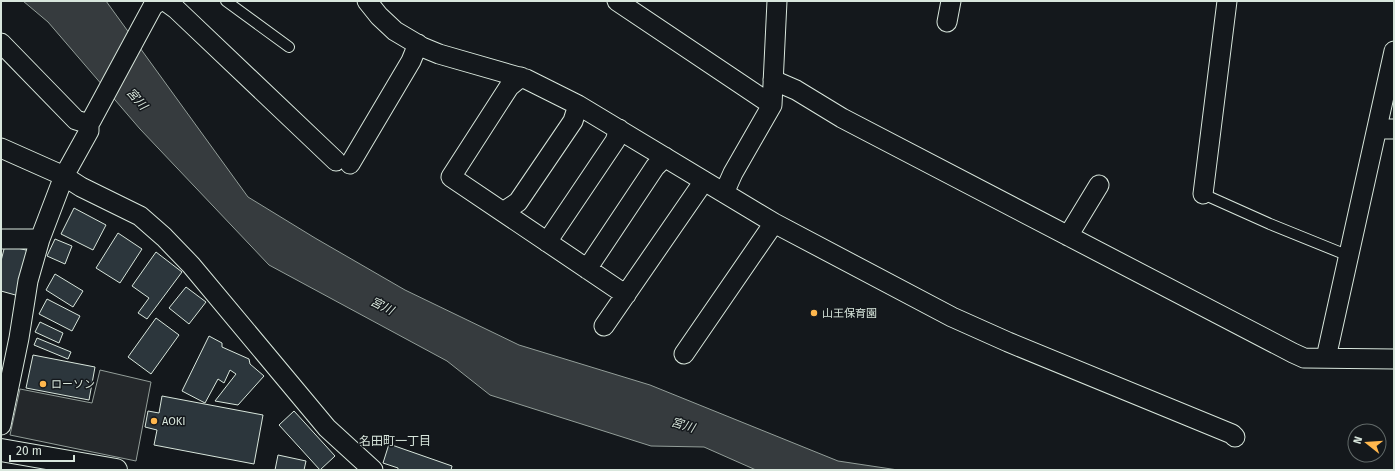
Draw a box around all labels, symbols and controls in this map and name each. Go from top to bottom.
water label: 宮川 [124,85,151,114]
water label: 宮川 [368,294,398,319]
place label: 山王保育園 [822,307,877,320]
marker: 山王保育園 [809,308,819,318]
place label: ローソン [51,378,95,391]
marker: ローソン [38,379,48,389]
place label: AOKI [162,415,186,428]
water label: 宮川 [669,415,698,436]
marker: AOKI [149,416,159,426]
north arrow [1347,423,1387,463]
district label: 名田町一丁目 [359,434,431,448]
text: N [1351,435,1365,446]
scale bar [10,437,74,463]
text: 20 m [16,444,42,458]

